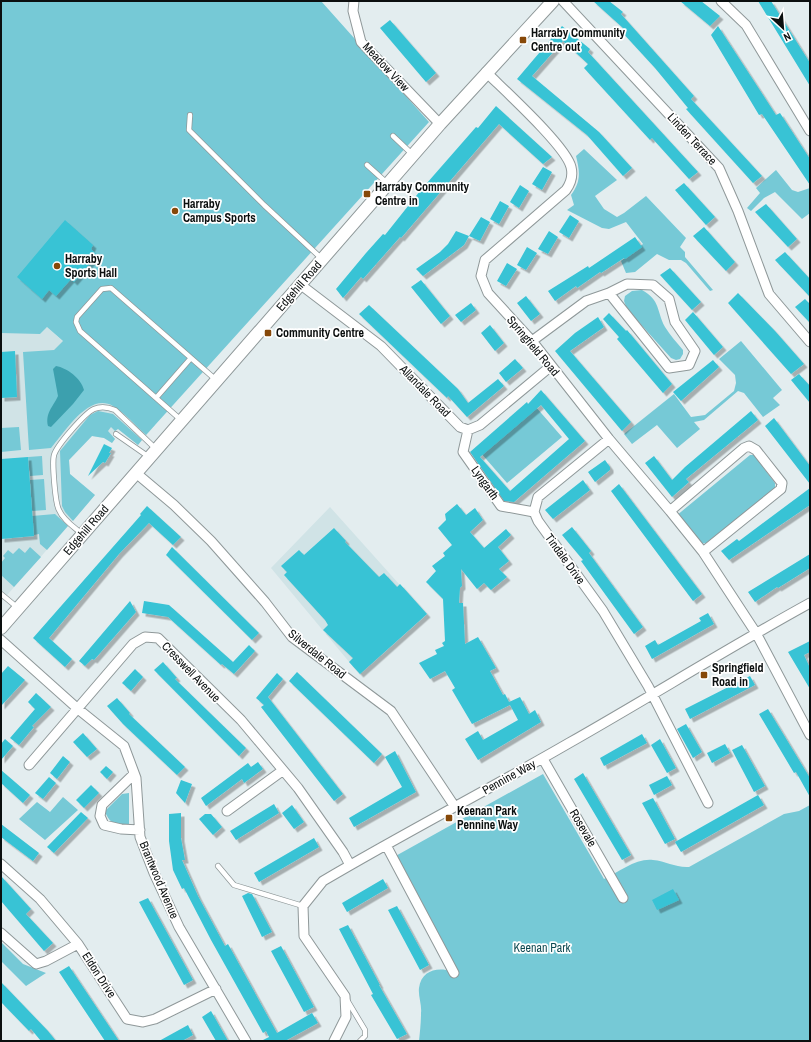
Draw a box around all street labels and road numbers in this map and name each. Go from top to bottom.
street label: Meadow View [359,39,413,96]
street label: Linden Terrace [664,110,720,168]
street label: Edgehill Road [273,257,325,315]
street label: Springfield Road [503,313,563,379]
street label: Allandale Road [395,361,454,421]
street label: Lyngarth [468,463,502,503]
street label: Edgehill Road [60,501,112,559]
street label: Tindale Drive [541,530,589,588]
street label: Silverdale Road [285,626,349,682]
street label: Cresswell Avenue [158,638,224,706]
street label: Pennine Way [479,756,539,798]
street label: Rosevale [566,806,600,850]
street label: Brantwood Avenue [136,839,182,921]
street label: Eldon Drive [78,949,120,1001]

